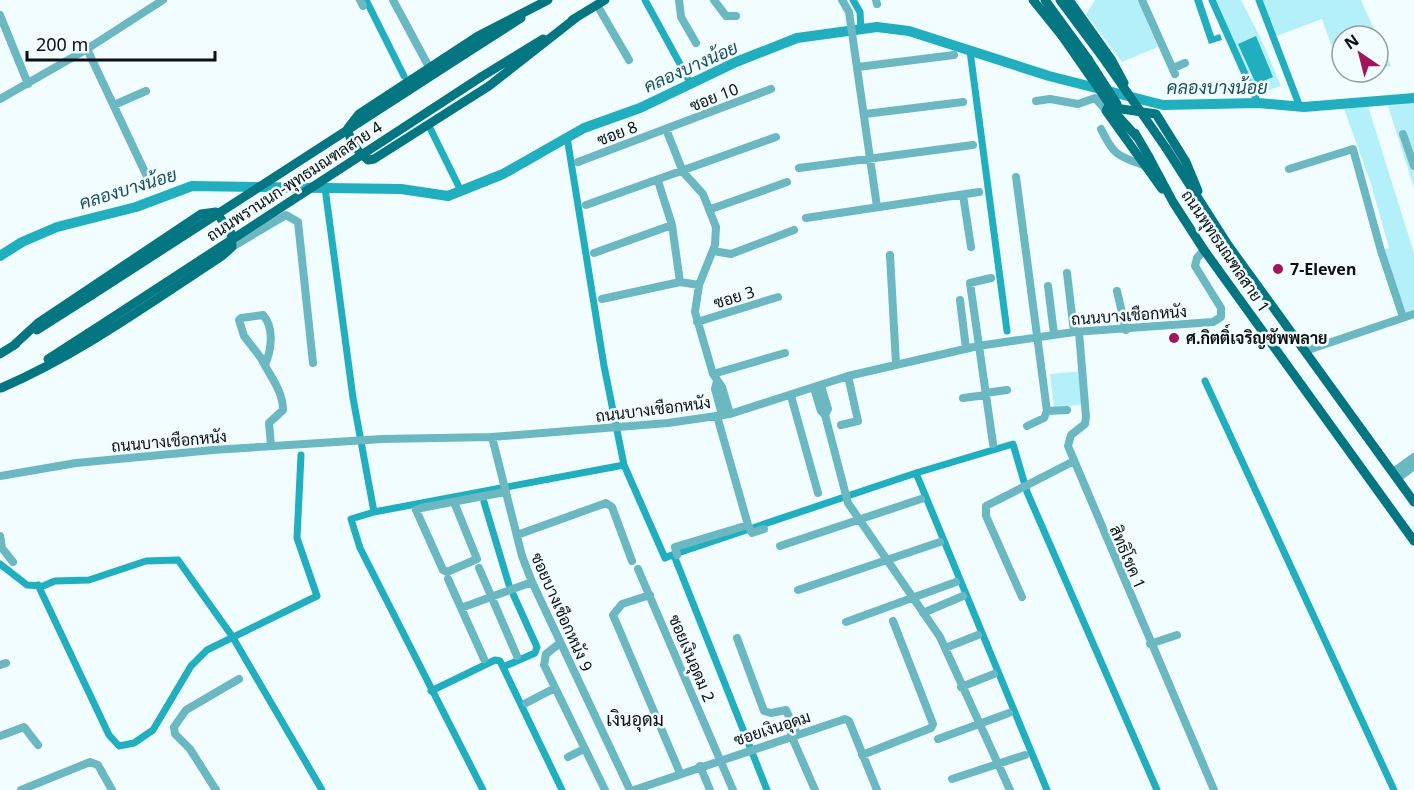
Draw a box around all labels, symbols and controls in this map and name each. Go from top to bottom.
scale bar [27,24,214,62]
north arrow [1330,24,1390,84]
text: N [1340,29,1363,54]
text: 200 m [36,32,88,56]
water label: คลองบางน้อย [640,35,742,98]
water label: คลองบางน้อย [1167,75,1267,99]
street label: ซอย 10 [686,78,742,116]
street label: ซอย 8 [594,115,640,151]
street label: ถนนพรานนก-พุทธมณฑลสาย 4 [202,116,387,247]
water label: คลองบางน้อย [76,162,179,214]
street label: ถนนพุทธมณฑลสาย 1 [1176,185,1275,317]
place label: 7-Eleven [1290,258,1356,280]
marker: 7-Eleven [1271,262,1285,276]
street label: ซอย 3 [711,280,757,314]
street label: ถนนบางเชือกหนัง [1070,300,1188,330]
place label: ศ.กิตติ์เจริญซัพพลาย [1186,323,1328,349]
marker: ศ.กิตติ์เจริญซัพพลาย [1167,331,1181,345]
street label: ถนนบางเชือกหนัง [594,391,712,427]
street label: ถนนบางเชือกหนัง [110,425,228,457]
street label: สิทธิโชค 1 [1105,522,1151,592]
street label: ซอยบางเชือกหนัง 9 [526,549,598,675]
street label: ซอยเงินอุดม 2 [663,611,720,705]
street label: ซอยเงินอุดม [731,705,814,752]
district label: เงินอุดม [606,707,664,732]

